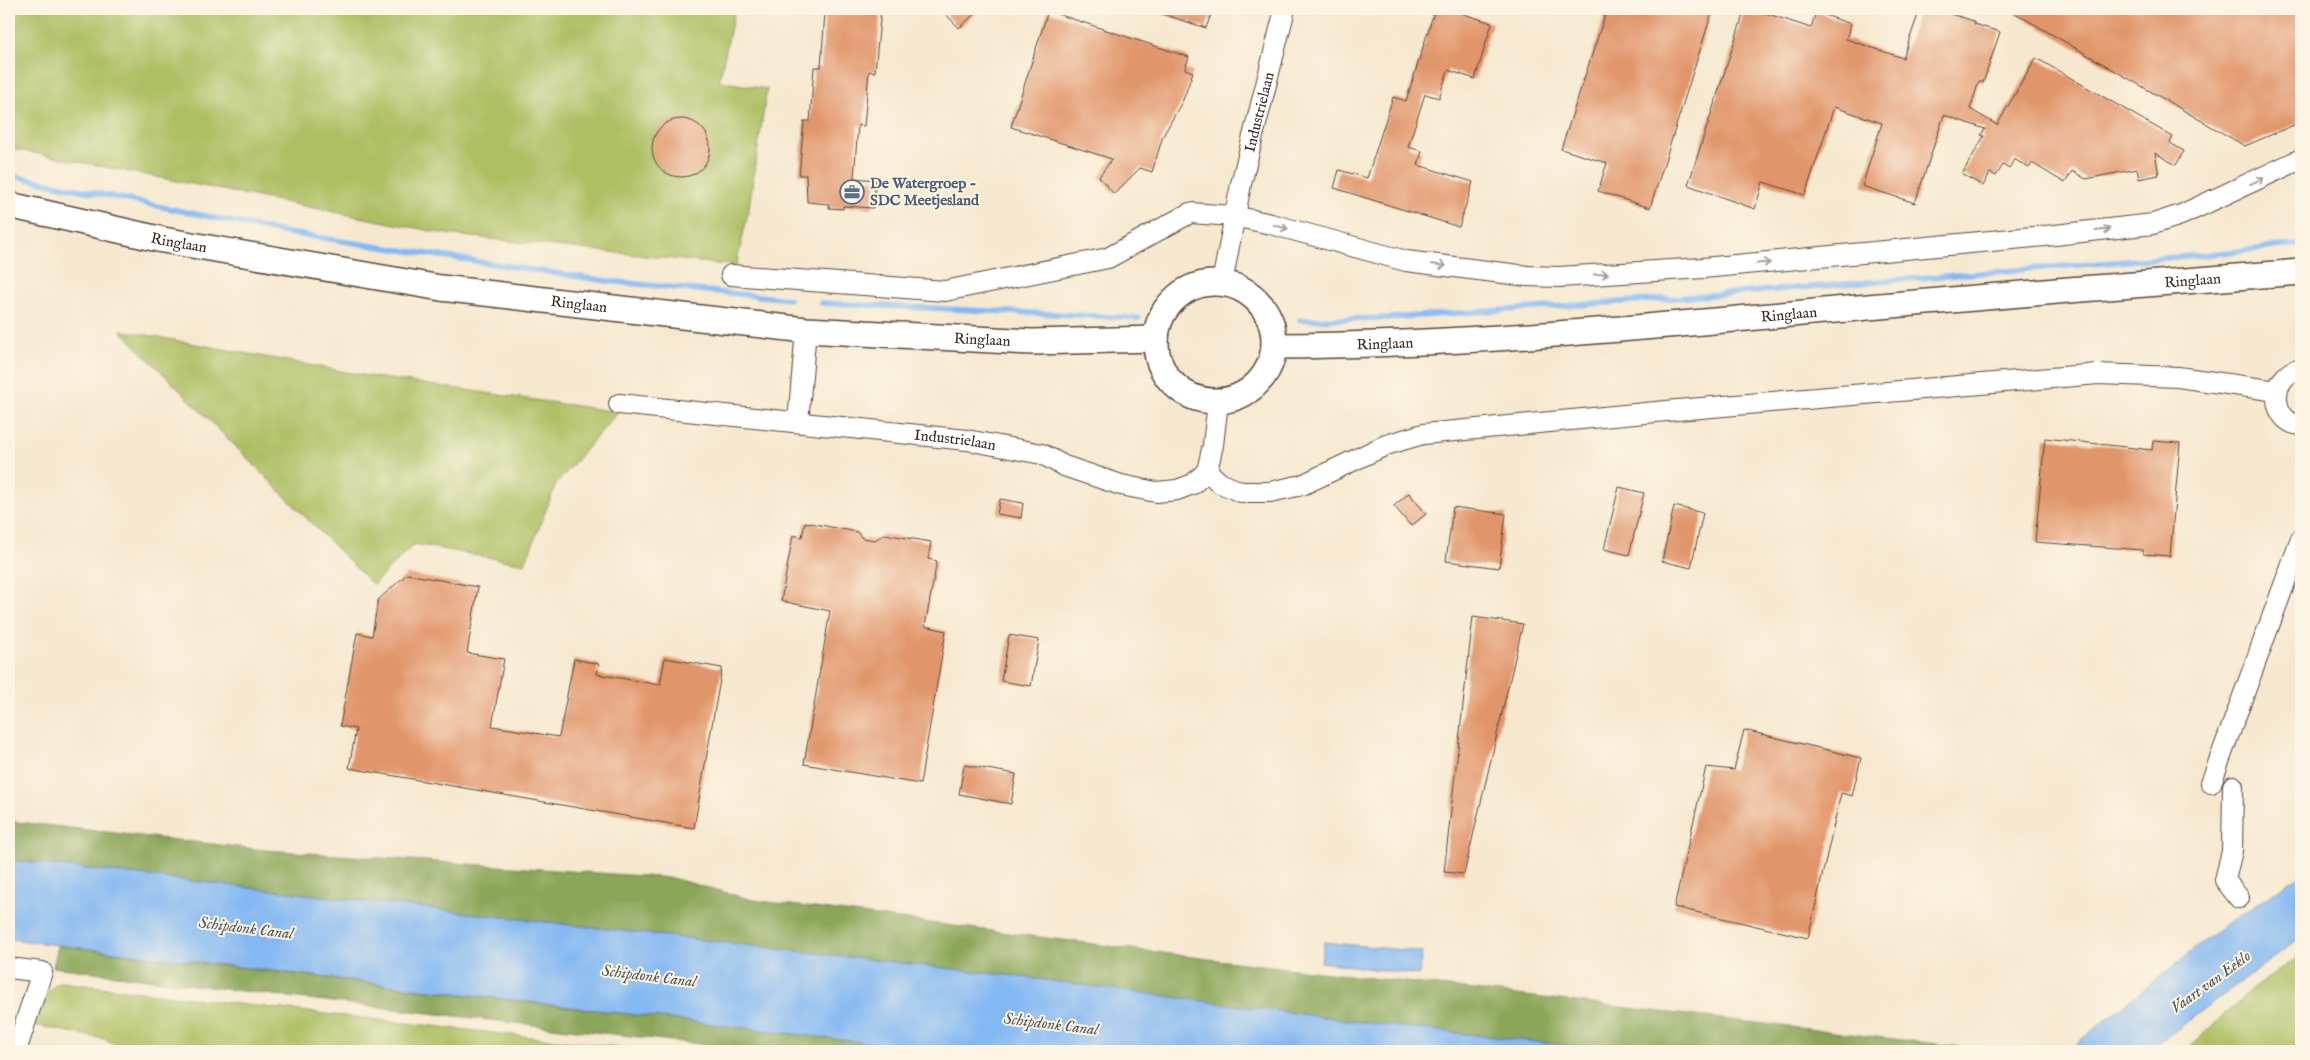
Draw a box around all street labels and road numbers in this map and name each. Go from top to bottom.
street label: Industrielaan [1240,70,1279,154]
street label: Ringlaan [149,229,208,257]
street label: Ringlaan [2164,269,2221,292]
street label: Ringlaan [550,292,608,317]
street label: Ringlaan [1760,303,1818,327]
street label: Ringlaan [954,329,1011,351]
street label: Ringlaan [1356,334,1414,355]
street label: Industrielaan [913,426,997,455]

